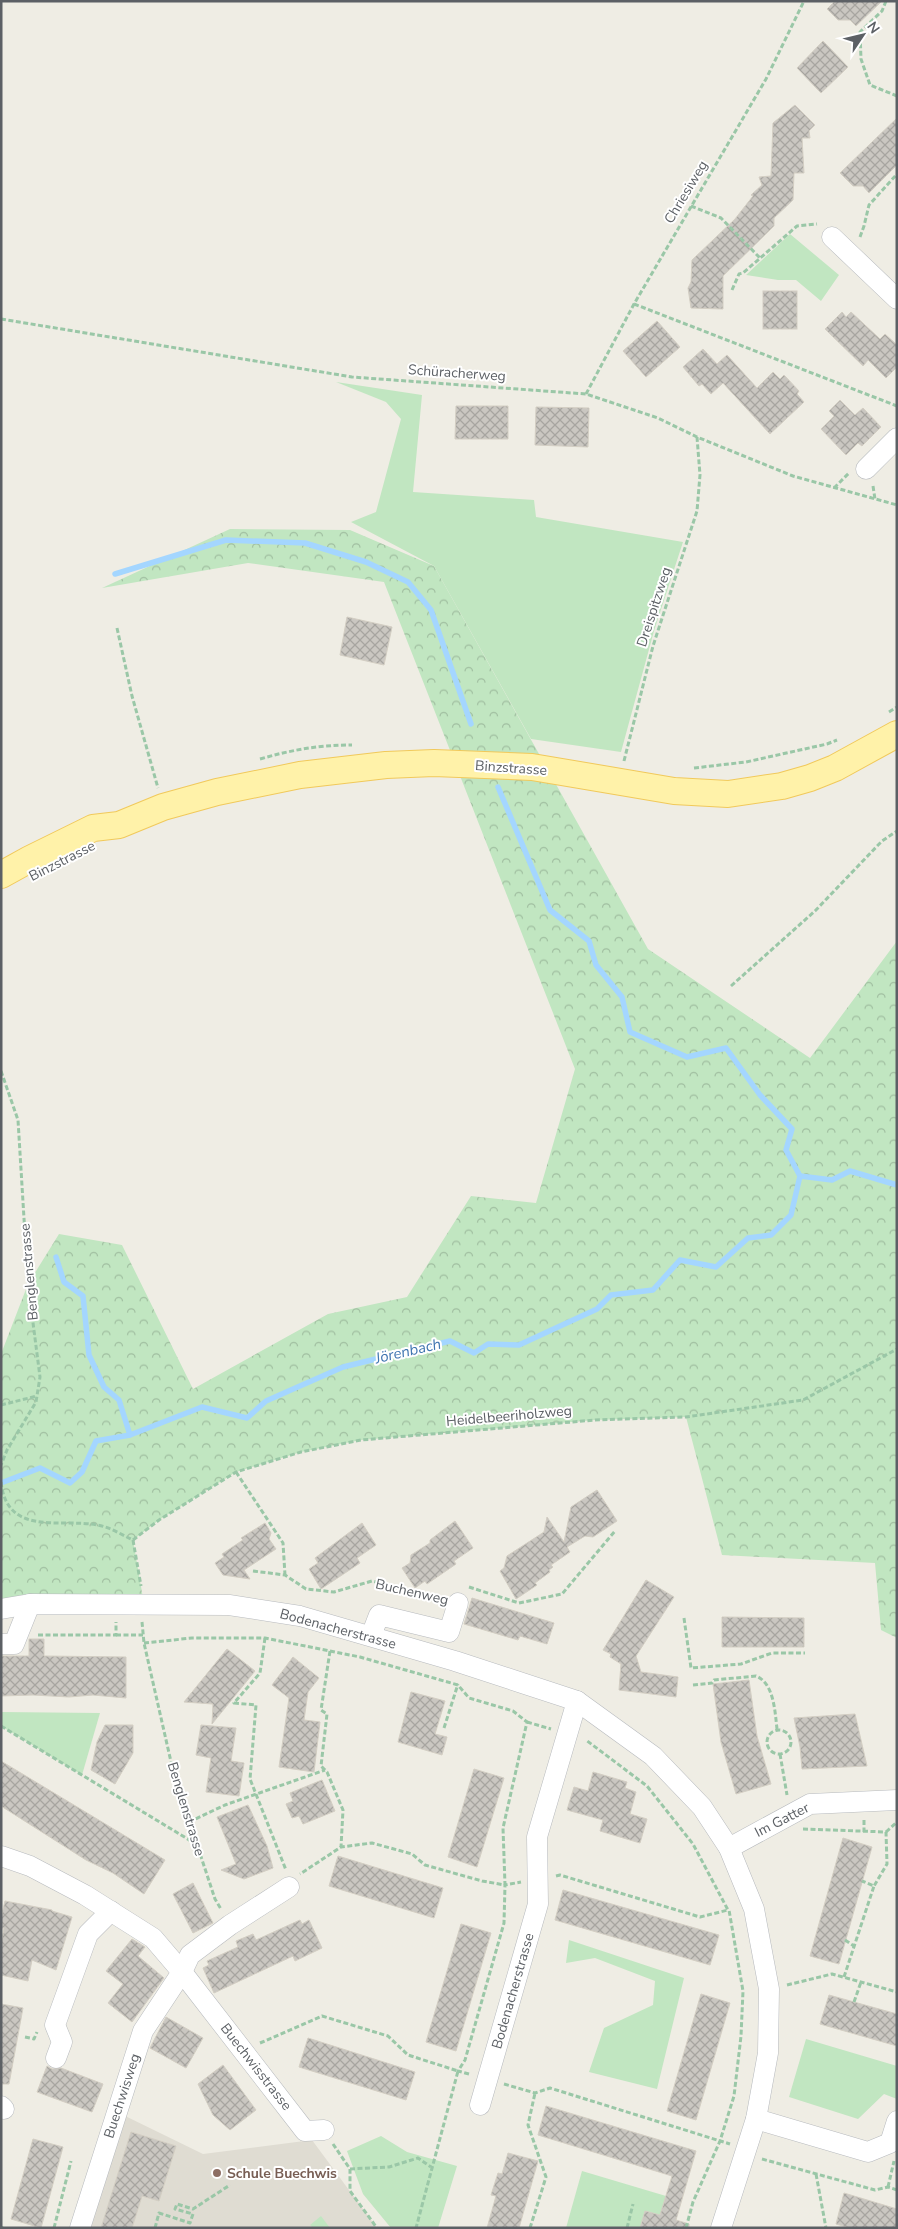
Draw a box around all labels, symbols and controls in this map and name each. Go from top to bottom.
north arrow [838,10,888,60]
text: N [862,18,884,38]
street label: Chriesiweg [660,157,712,227]
street label: Schüracherweg [408,360,506,386]
street label: Dreispitzweg [632,565,676,649]
street label: Binzstrasse [474,756,548,780]
street label: Binzstrasse [26,836,98,886]
street label: Benglenstrasse [15,1223,43,1321]
water label: Jörenbach [372,1334,443,1369]
street label: Heidelbeeriholzweg [445,1401,573,1431]
street label: Buchenweg [374,1574,450,1610]
street label: Bodenacherstrasse [278,1604,398,1654]
street label: Benglenstrasse [163,1760,209,1858]
street label: Im Gatter [752,1798,812,1842]
street label: Bodenacherstrasse [487,1931,539,2051]
street label: Buechwisstrasse [216,2019,296,2115]
street label: Buechwisweg [99,2051,145,2141]
place label: Schule Buechwis [227,2164,337,2183]
marker: Schule Buechwis [211,2167,223,2179]

